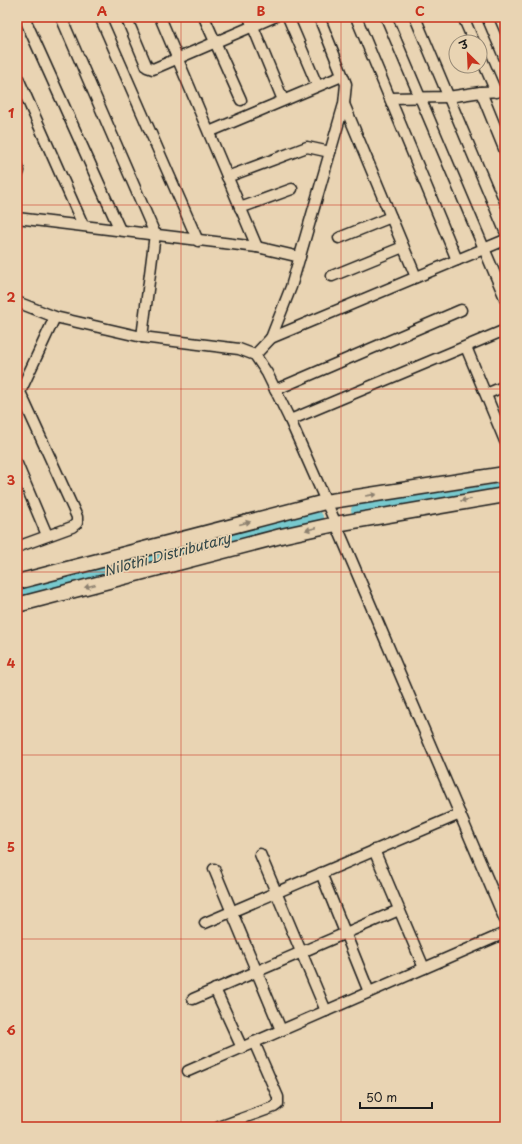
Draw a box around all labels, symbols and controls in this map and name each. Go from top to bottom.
text: A [97,1,107,20]
text: B [257,1,266,20]
text: C [415,1,425,20]
north arrow [448,34,488,74]
text: उ [456,34,472,54]
text: 1 [8,103,14,122]
text: 2 [6,287,16,306]
text: 3 [7,470,16,489]
one-way arrow [365,492,377,498]
one-way arrow [460,497,472,503]
one-way arrow [239,520,251,526]
water label: Nilothi Distributary [101,527,234,581]
one-way arrow [305,527,317,533]
one-way arrow [84,583,96,589]
text: 4 [7,653,16,672]
text: 5 [7,837,15,856]
text: 6 [6,1020,16,1039]
scale bar [360,1084,432,1110]
text: 50 m [366,1088,397,1106]

